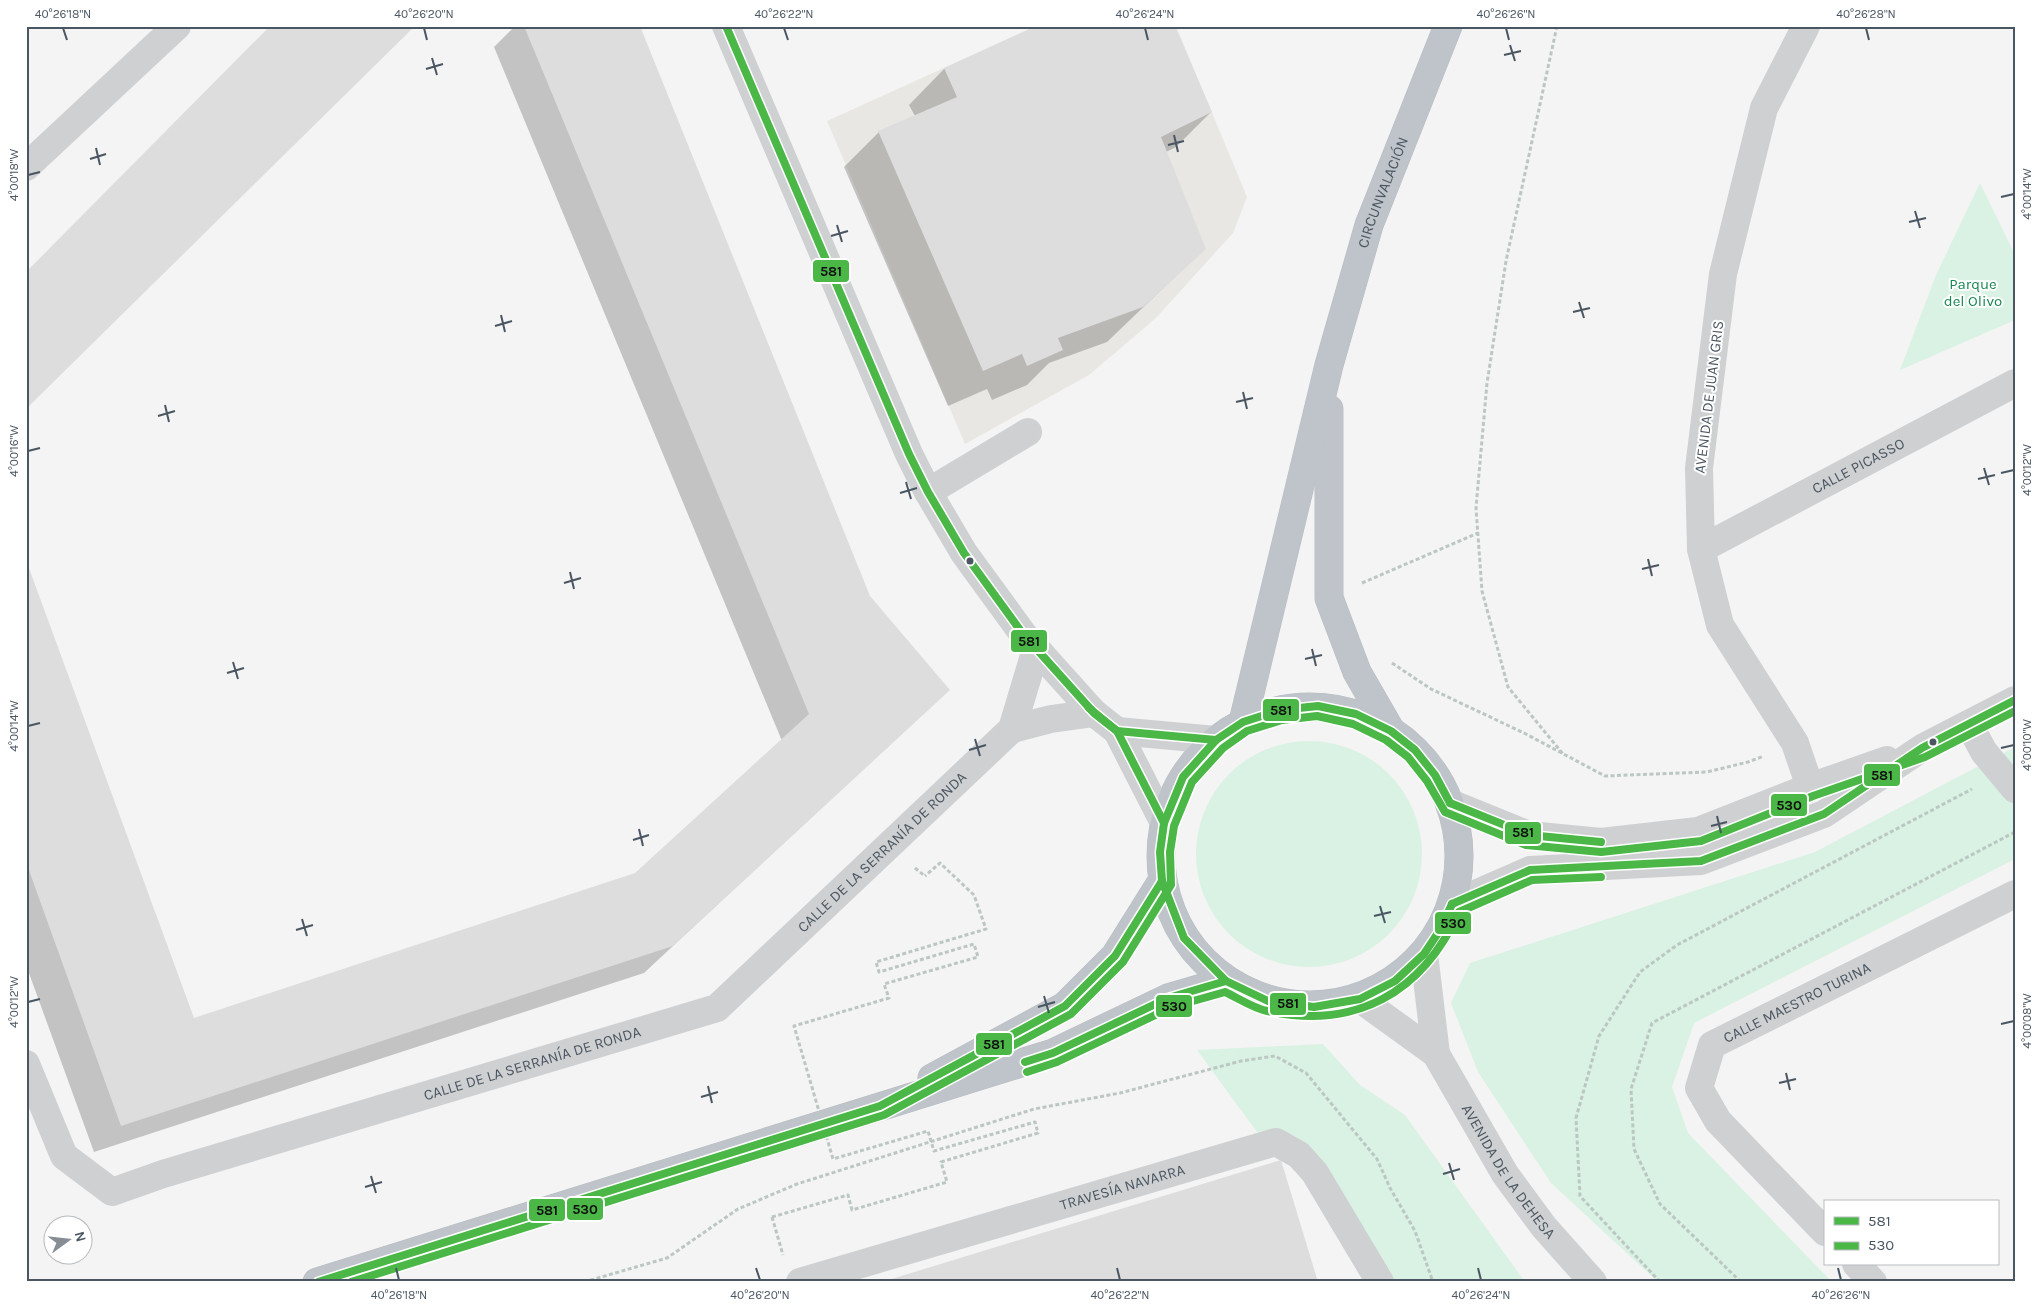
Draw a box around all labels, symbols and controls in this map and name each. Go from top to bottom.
text: 40°26'18"N [35,7,91,21]
text: 40°26'20"N [394,7,454,21]
text: 40°26'22"N [754,7,814,21]
text: 40°26'24"N [1116,7,1174,21]
text: 40°26'26"N [1476,7,1536,21]
text: 40°26'28"N [1836,7,1896,21]
street label: CIRCUNVALACIÓN [1354,134,1412,250]
text: 4°00'18"W [7,149,21,201]
text: 4°00'14"W [2020,168,2034,220]
line badge: 581 [812,259,850,283]
text: 581 [820,263,842,280]
park label: Parque del Olivo [1944,275,2002,310]
street label: AVENIDA DE JUAN GRIS [1691,320,1727,474]
text: 4°00'16"W [7,425,21,477]
street label: CALLE PICASSO [1809,434,1908,498]
text: 4°00'12"W [2020,444,2034,496]
unlabelled marker [965,556,975,566]
line badge: 581 [1010,629,1048,653]
text: 581 [1018,633,1040,650]
line badge: 581 [1262,698,1300,722]
text: 4°00'14"W [7,700,21,752]
text: 581 [1270,702,1292,719]
text: 4°00'10"W [2020,719,2034,771]
unlabelled marker [1928,737,1938,747]
line badge: 581 [1863,763,1901,787]
text: 581 [1871,767,1893,784]
street label: CALLE DE LA SERRANÍA DE RONDA [794,768,970,936]
line badge: 530 [1770,793,1808,817]
text: 530 [1776,797,1802,814]
line badge: 581 [1504,821,1542,845]
text: 581 [1512,824,1534,841]
line badge: 530 [1434,911,1472,935]
text: 530 [1440,915,1466,932]
street label: CALLE MAESTRO TURINA [1720,958,1874,1047]
text: 4°00'12"W [7,976,21,1028]
line badge: 581 [1269,992,1307,1016]
text: 4°00'08"W [2020,993,2034,1049]
line badge: 530 [1155,994,1193,1018]
text: 581 [1277,995,1299,1012]
text: 530 [1161,998,1187,1015]
street label: CALLE DE LA SERRANÍA DE RONDA [421,1022,643,1104]
line badge: 581 [975,1032,1013,1056]
text: 581 [983,1036,1005,1053]
street label: AVENIDA DE LA DEHESA [1458,1101,1559,1243]
street label: TRAVESÍA NAVARRA [1058,1160,1187,1214]
line badge: 530 [566,1197,604,1221]
line badge: 581 [528,1198,566,1222]
legend [1824,1200,1998,1266]
text: 530 [572,1201,598,1218]
text: 581 [536,1202,558,1219]
text: 581 [1868,1212,1891,1230]
north arrow [42,1216,92,1266]
text: N [71,1230,90,1244]
text: 530 [1868,1236,1894,1254]
text: 40°26'18"N [371,1288,427,1302]
text: 40°26'20"N [730,1288,790,1302]
text: 40°26'22"N [1090,1288,1150,1302]
text: 40°26'24"N [1452,1288,1510,1302]
text: 40°26'26"N [1811,1288,1871,1302]

